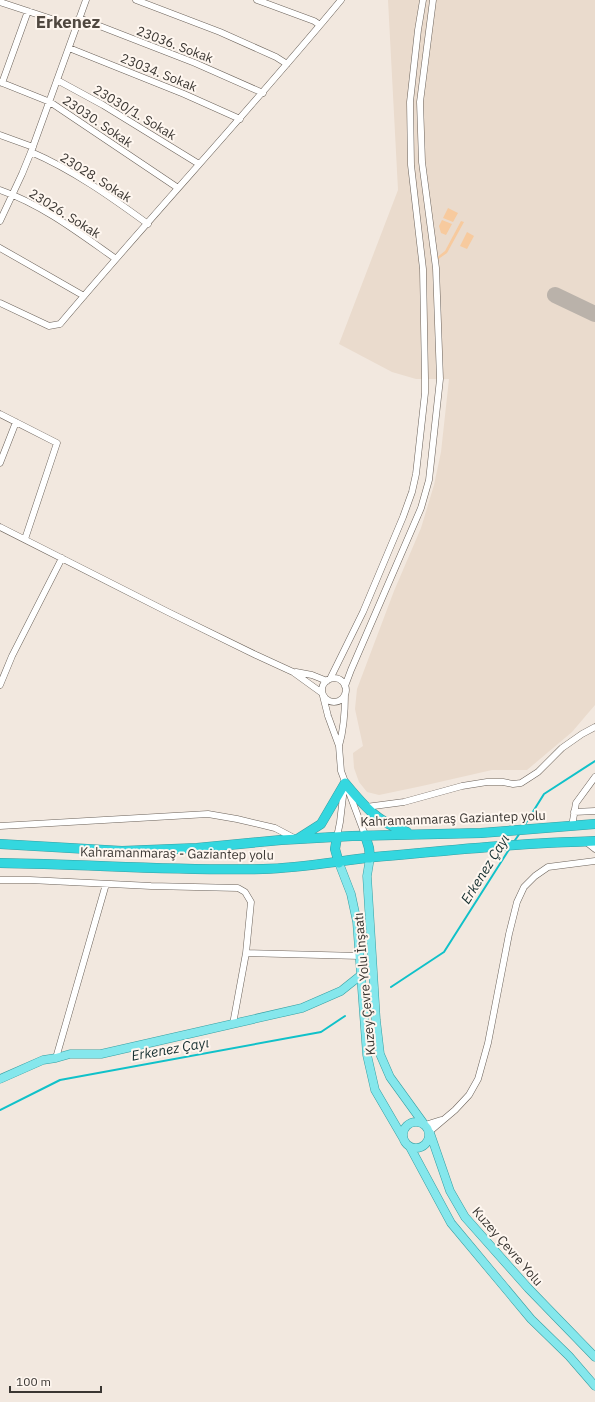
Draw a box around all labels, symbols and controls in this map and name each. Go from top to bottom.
district label: Erkenez [36,11,100,33]
street label: 23036. Sokak [134,22,216,67]
street label: 23034. Sokak [118,49,200,96]
street label: 23030/1. Sokak [90,81,179,144]
street label: 23030. Sokak [59,92,136,151]
street label: 23028. Sokak [57,149,135,206]
street label: 23026. Sokak [26,185,104,242]
street label: Kahramanmaraş Gaziantep yolu [360,807,546,830]
water label: Erkenez Çayı [457,831,514,907]
street label: Kahramanmaraş - Gaziantep yolu [80,843,274,864]
street label: Kuzey Çevre Yolu İnşaatı [350,912,379,1056]
water label: Erkenez Çayı [130,1033,211,1065]
street label: Kuzey Çevre Yolu [469,1203,547,1290]
scale bar [10,1368,101,1394]
text: 100 m [16,1374,51,1389]

